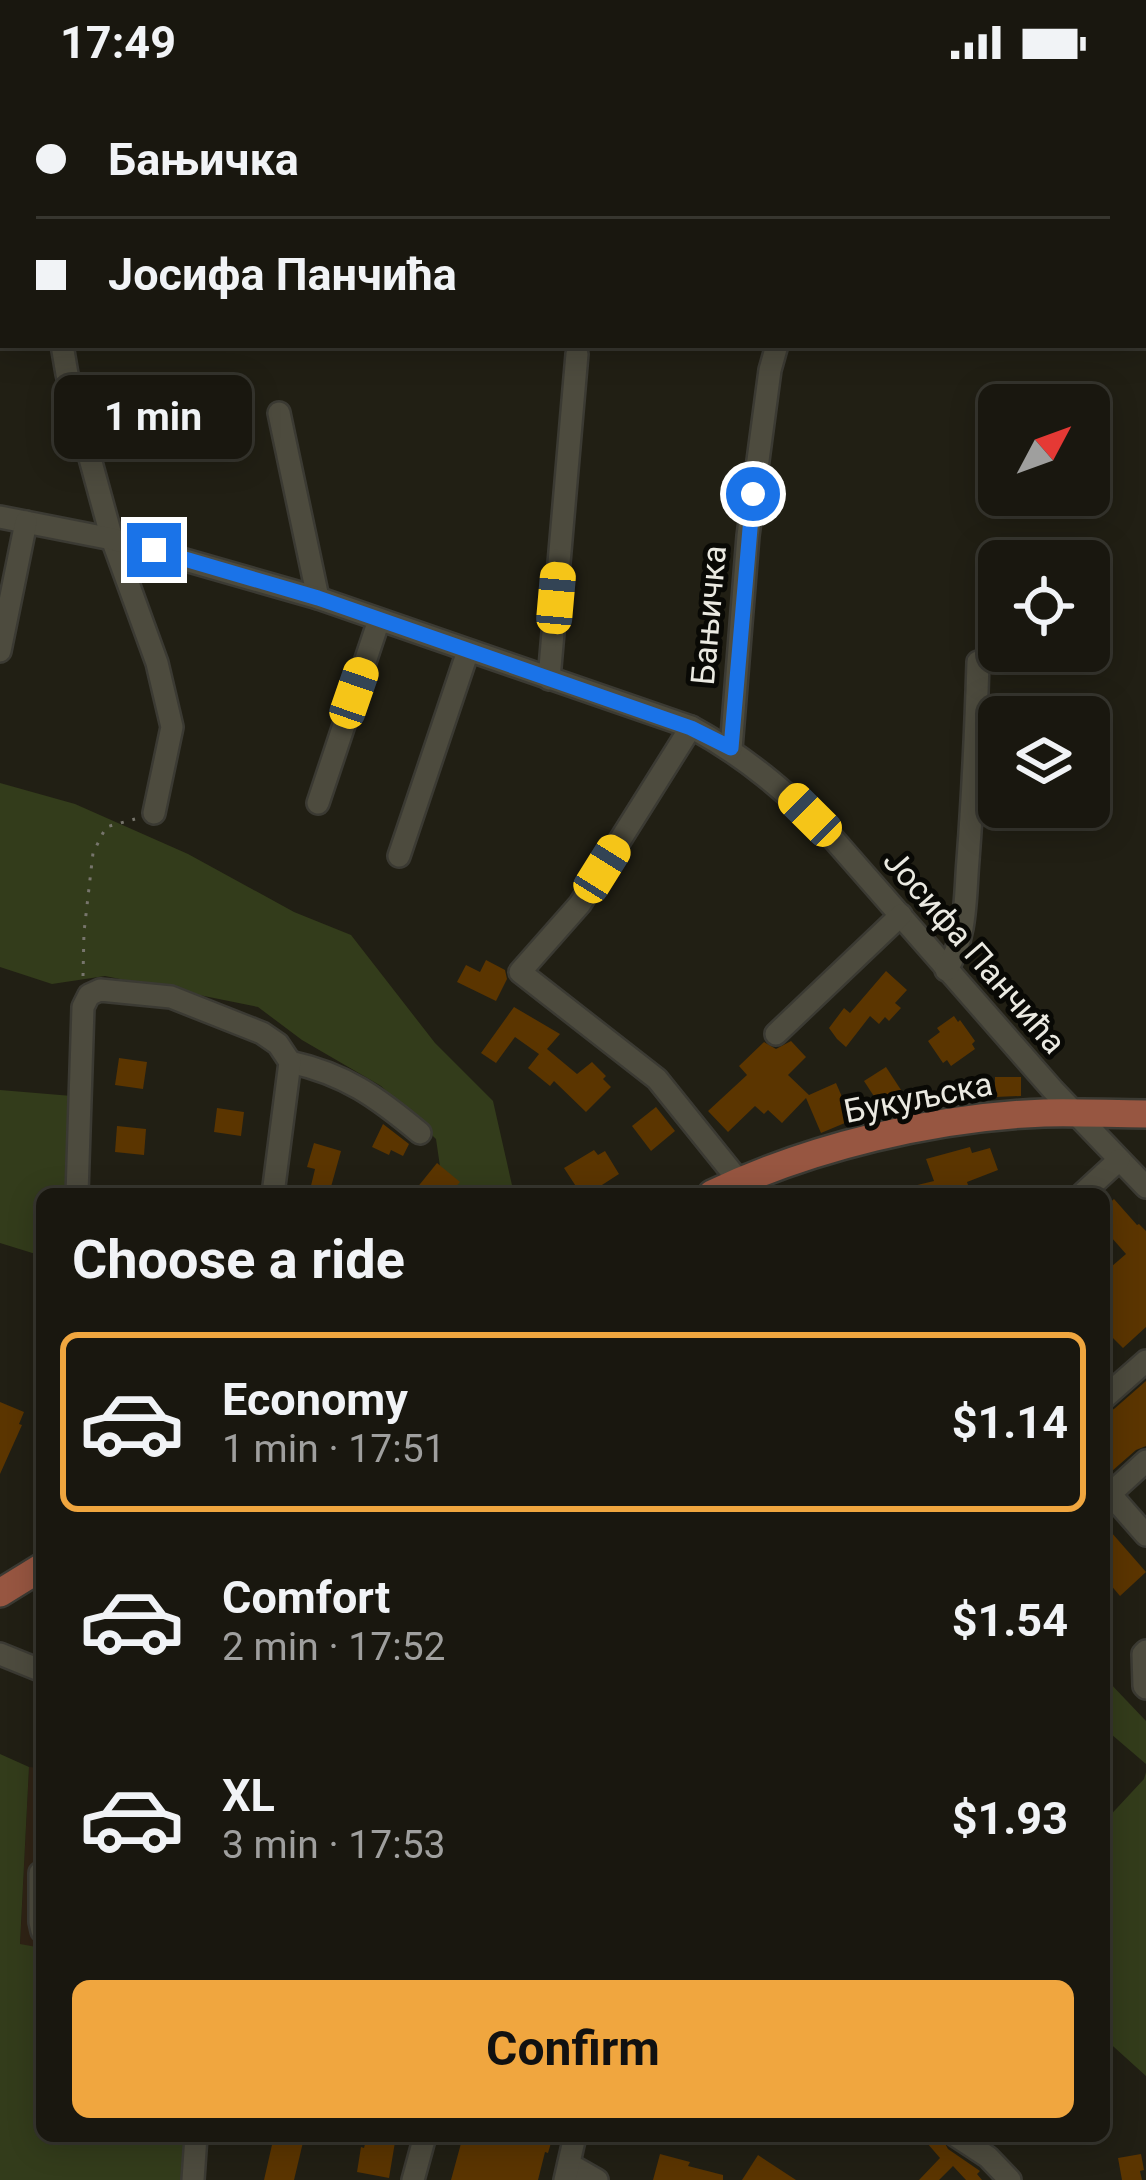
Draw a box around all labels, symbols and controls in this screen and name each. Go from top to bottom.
text: 17:49 [60,16,176,69]
text: Бањичка [108,133,299,186]
text: Јосифа Панчића [108,248,457,301]
callout: 1 min [55,376,253,460]
north arrow [978,384,1110,516]
map controls [978,384,1110,828]
text: 1 min [104,394,202,440]
route start [726,467,780,521]
route end [127,523,181,577]
button: locate [978,540,1110,672]
street label: Бањичка [683,544,734,686]
car [535,561,577,635]
car [325,653,383,733]
button: layers [978,696,1110,828]
car [772,777,848,853]
car [568,829,636,909]
street label: Јосифа Панчића [875,841,1074,1061]
street label: Букуљска [841,1064,996,1131]
text: Choose a ride [72,1228,405,1291]
icon: car [78,1368,186,1476]
text: Economy [222,1373,408,1426]
text: $1.14 [952,1396,1068,1449]
text: 1 min · 17:51 [222,1426,445,1472]
icon: car [78,1566,186,1674]
text: Comfort [222,1571,390,1624]
text: $1.54 [952,1594,1068,1647]
text: 2 min · 17:52 [222,1624,445,1670]
icon: car [78,1764,186,1872]
text: XL [222,1769,275,1822]
text: $1.93 [952,1792,1068,1845]
text: 3 min · 17:53 [222,1822,445,1868]
button: Confirm [72,1980,1074,2118]

